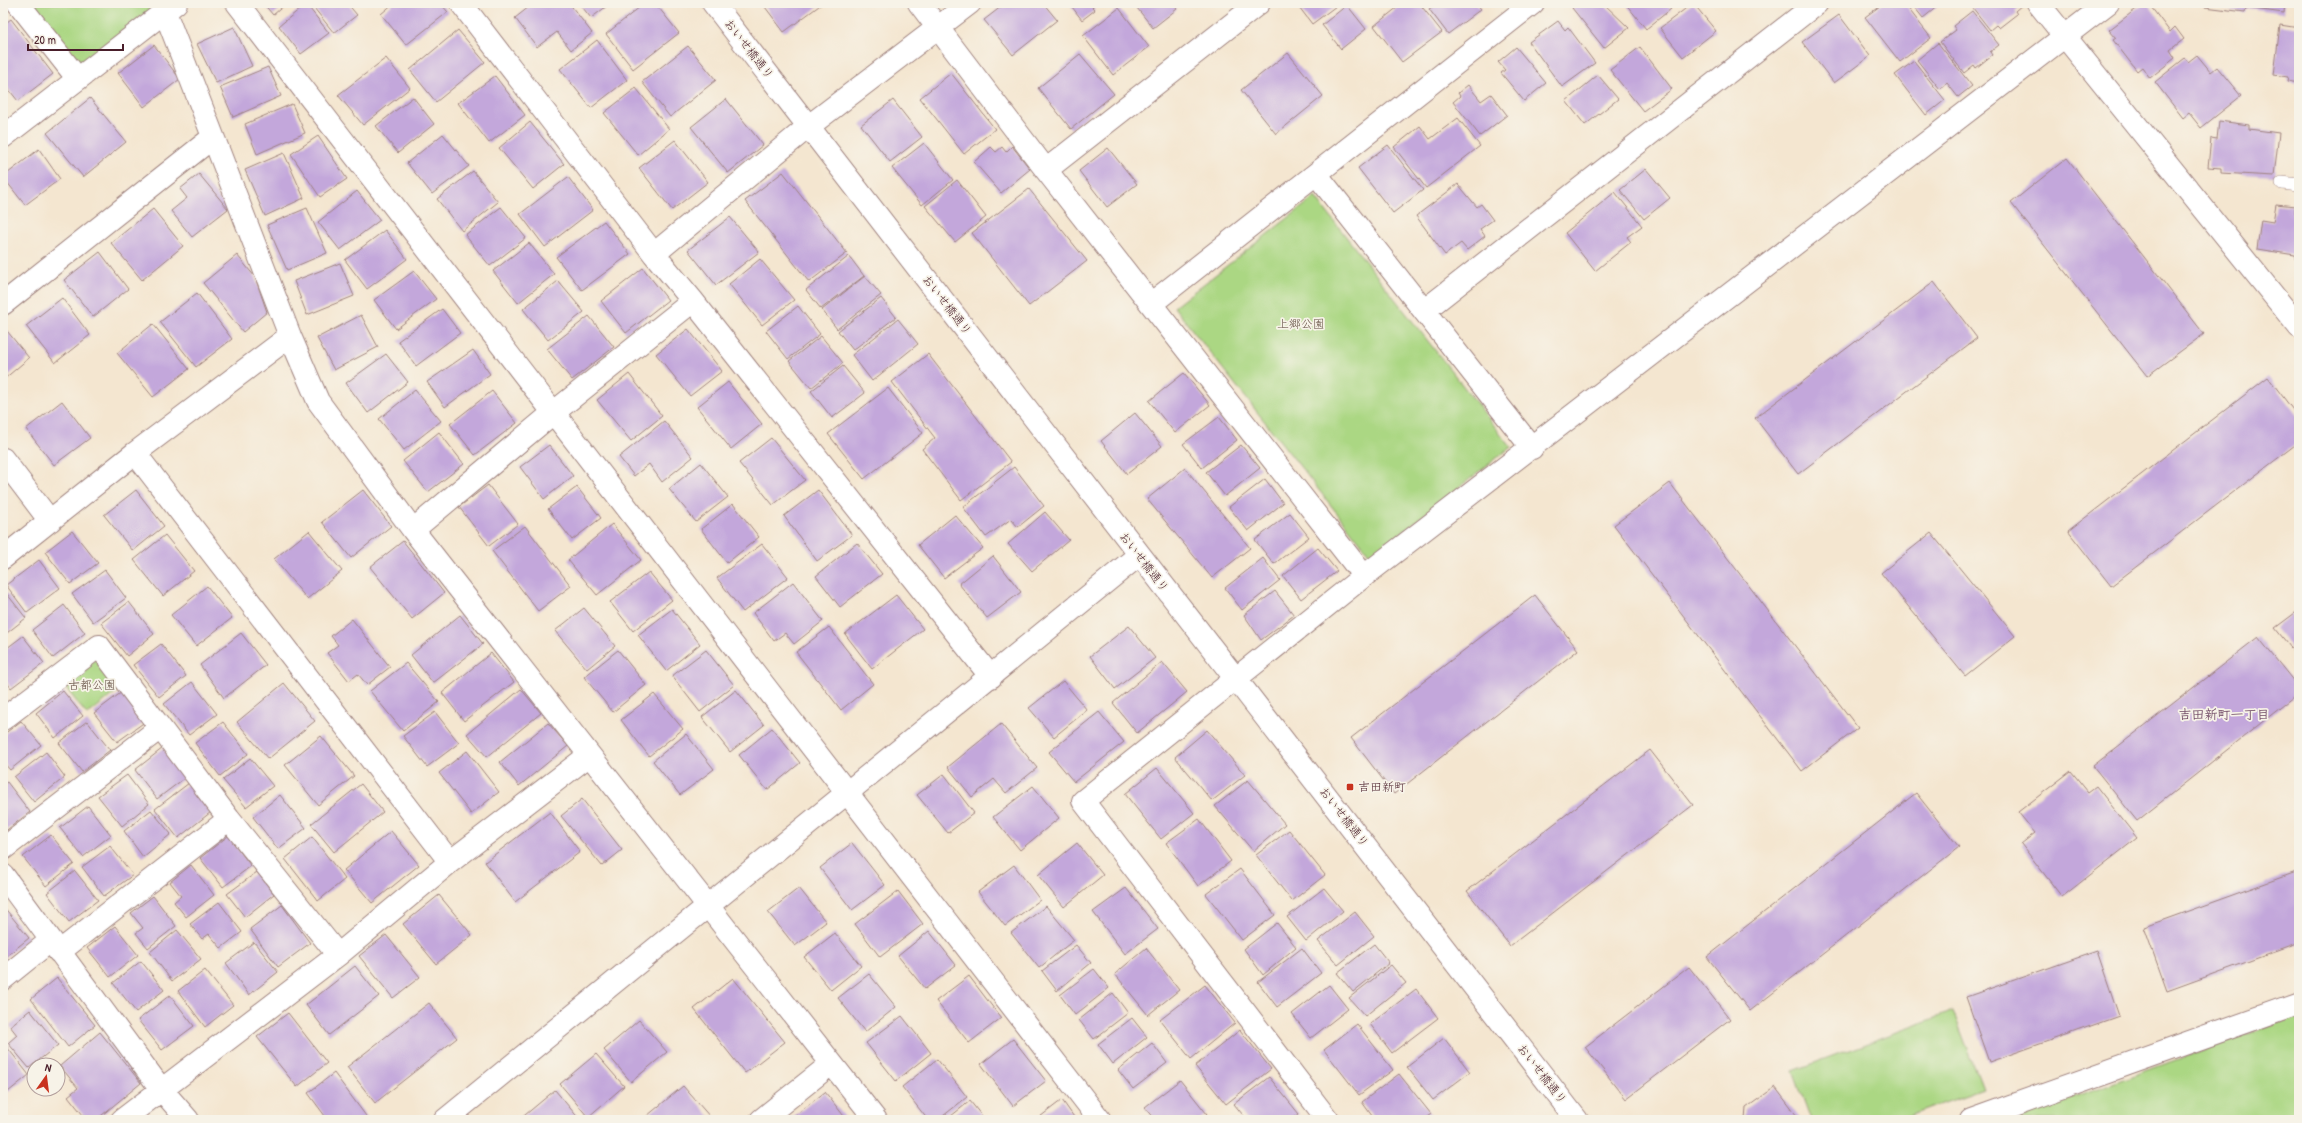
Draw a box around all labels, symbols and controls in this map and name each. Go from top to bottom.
street label: おいせ橋通り [721,15,778,82]
scale bar [28,26,123,52]
text: 20 m [34,31,56,48]
street label: おいせ橋通り [919,271,976,338]
park label: 上郷公園 [1277,315,1325,332]
street label: おいせ橋通り [1116,528,1173,595]
park label: 古都公園 [68,676,116,693]
district label: 吉田新町一丁目 [2178,705,2270,723]
place label: 吉田新町 [1358,778,1406,795]
marker: 吉田新町 [1345,782,1355,792]
street label: おいせ橋通り [1316,783,1373,850]
street label: おいせ橋通り [1514,1040,1571,1107]
north arrow [26,1057,66,1097]
text: N [44,1060,53,1075]

